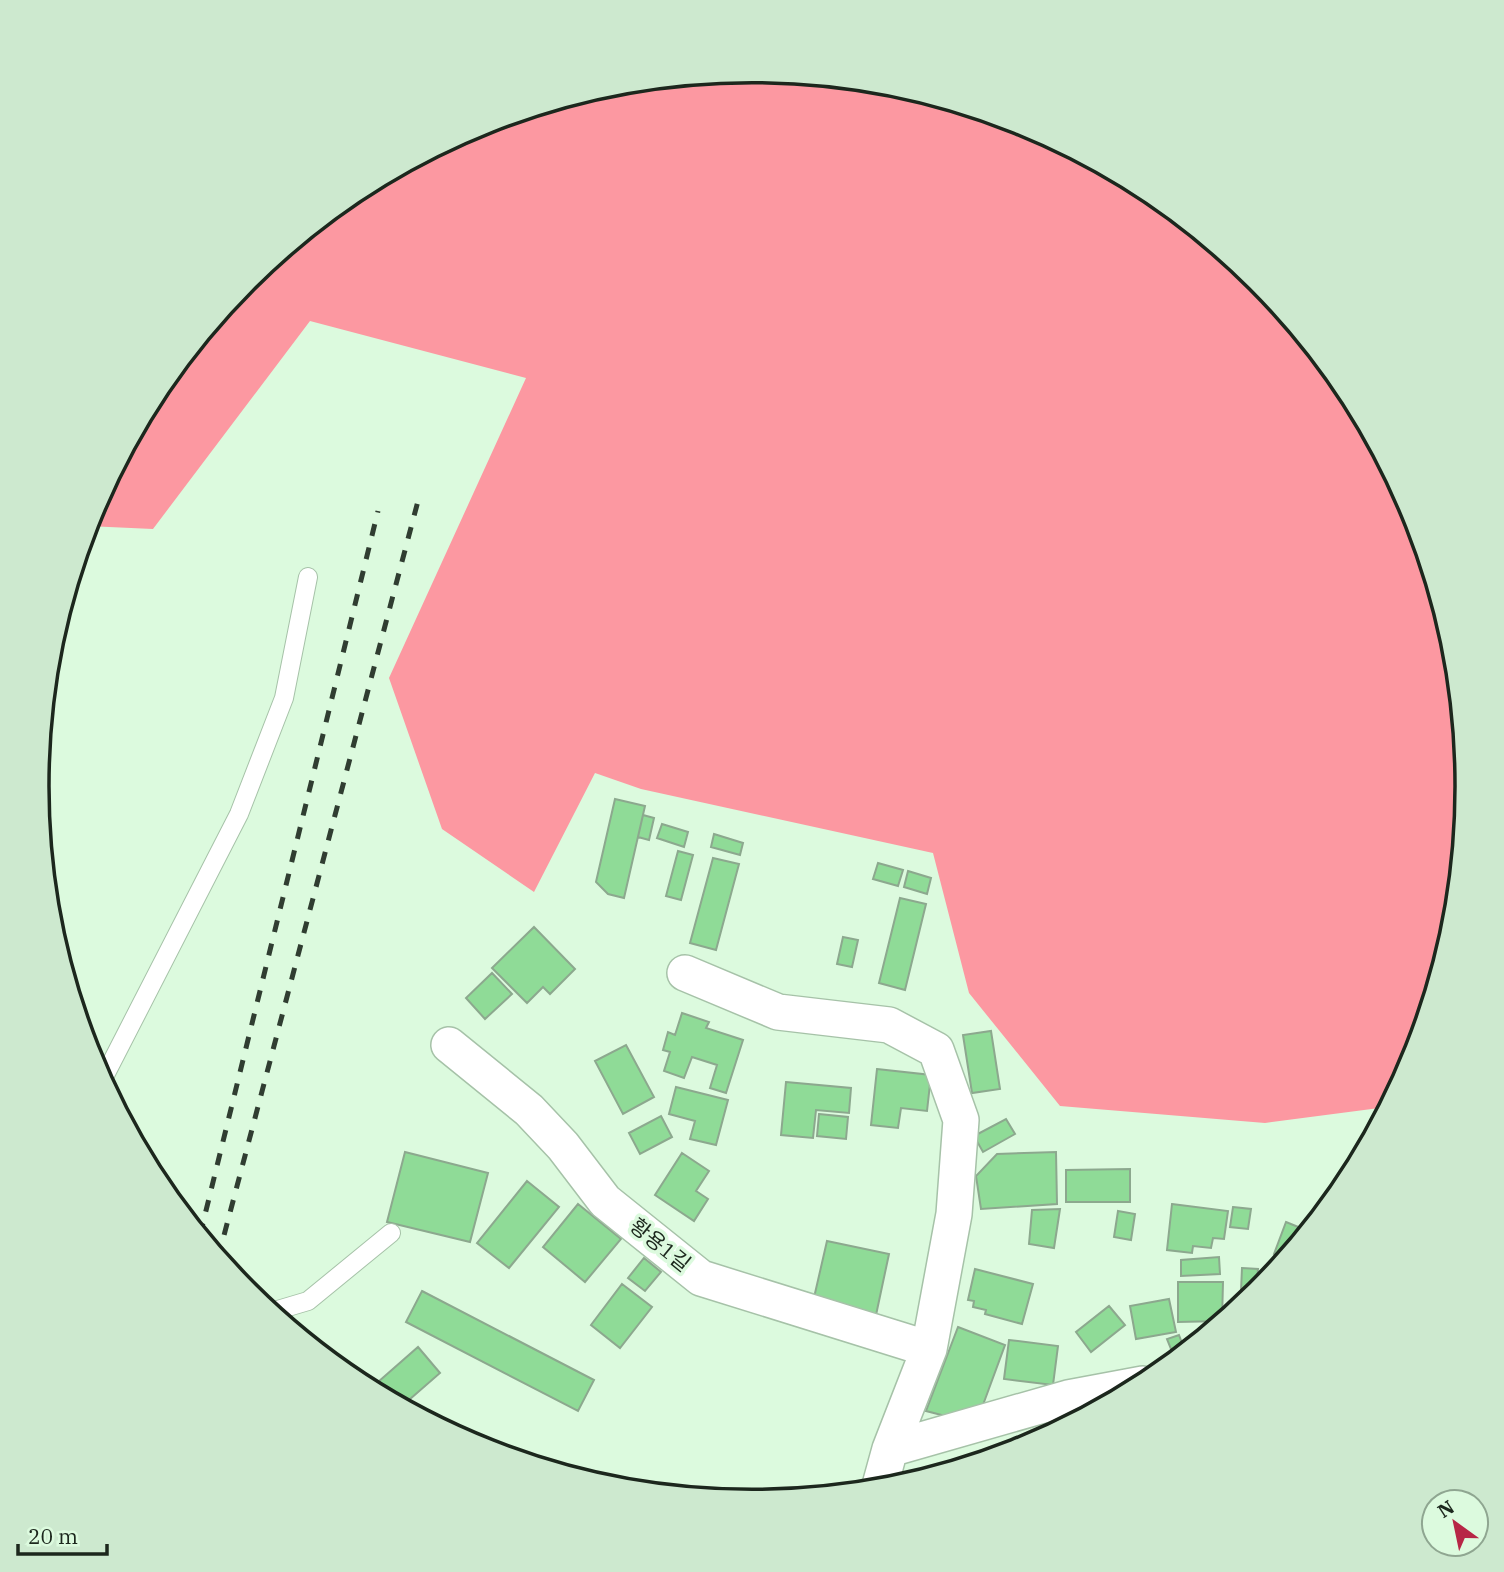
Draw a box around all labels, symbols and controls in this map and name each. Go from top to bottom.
street label: 황용1길 [624,1211,697,1277]
north arrow [1420,1488,1490,1558]
text: N [1433,1495,1459,1523]
scale bar [18,1512,107,1556]
text: 20 m [28,1522,78,1550]

